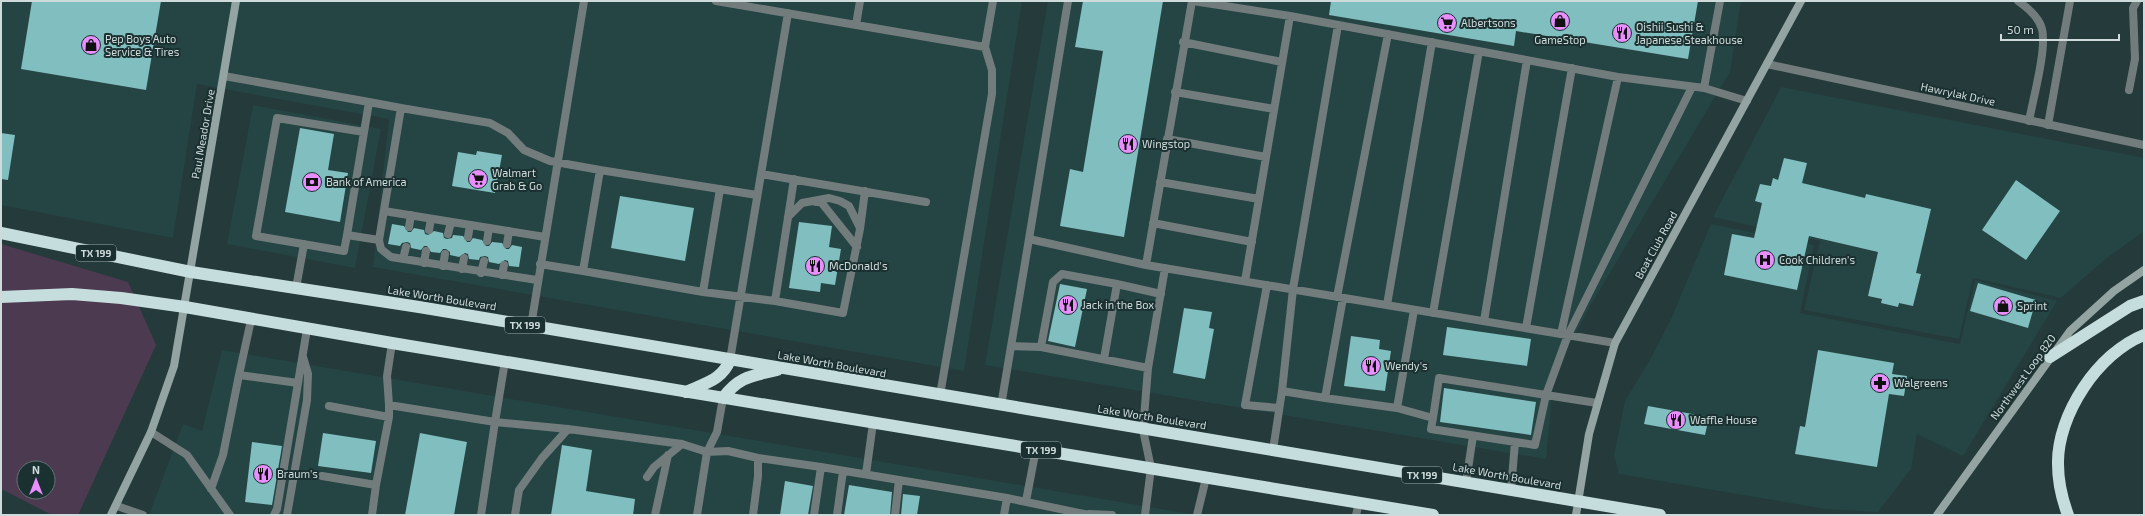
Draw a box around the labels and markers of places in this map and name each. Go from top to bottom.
shop icon: GameStop [1549,10,1571,32]
supermarket icon: Albertsons [1436,12,1458,34]
place label: Albertsons [1461,16,1516,29]
place label: Oishii Sushi & Japanese Steakhouse [1636,20,1743,46]
restaurant icon: Oishii Sushi & Japanese Steakhouse [1611,22,1633,44]
place label: Pep Boys Auto Service & Tires [105,32,180,58]
place label: GameStop [1534,33,1586,46]
shop icon: Pep Boys Auto Service & Tires [80,34,102,56]
restaurant icon: Wingstop [1117,133,1139,155]
place label: Wingstop [1142,137,1190,150]
place label: Walmart Grab & Go [492,166,542,192]
supermarket icon: Walmart Grab & Go [467,168,489,190]
bank icon: Bank of America [301,171,323,193]
place label: Bank of America [326,175,407,188]
hospital icon: Cook Children's [1754,249,1776,271]
place label: Cook Children's [1779,253,1855,266]
restaurant icon: McDonald's [804,255,826,277]
place label: McDonald's [829,259,888,272]
restaurant icon: Jack in the Box [1057,294,1079,316]
shop icon: Sprint [1992,295,2014,317]
place label: Jack in the Box [1082,298,1154,311]
place label: Sprint [2017,299,2047,312]
restaurant icon: Wendy's [1360,355,1382,377]
place label: Wendy's [1385,359,1428,372]
pharmacy icon: Walgreens [1869,372,1891,394]
place label: Walgreens [1894,376,1948,389]
restaurant icon: Waffle House [1665,409,1687,431]
place label: Waffle House [1690,413,1757,426]
restaurant icon: Braum's [252,463,274,485]
place label: Braum's [277,467,318,480]

